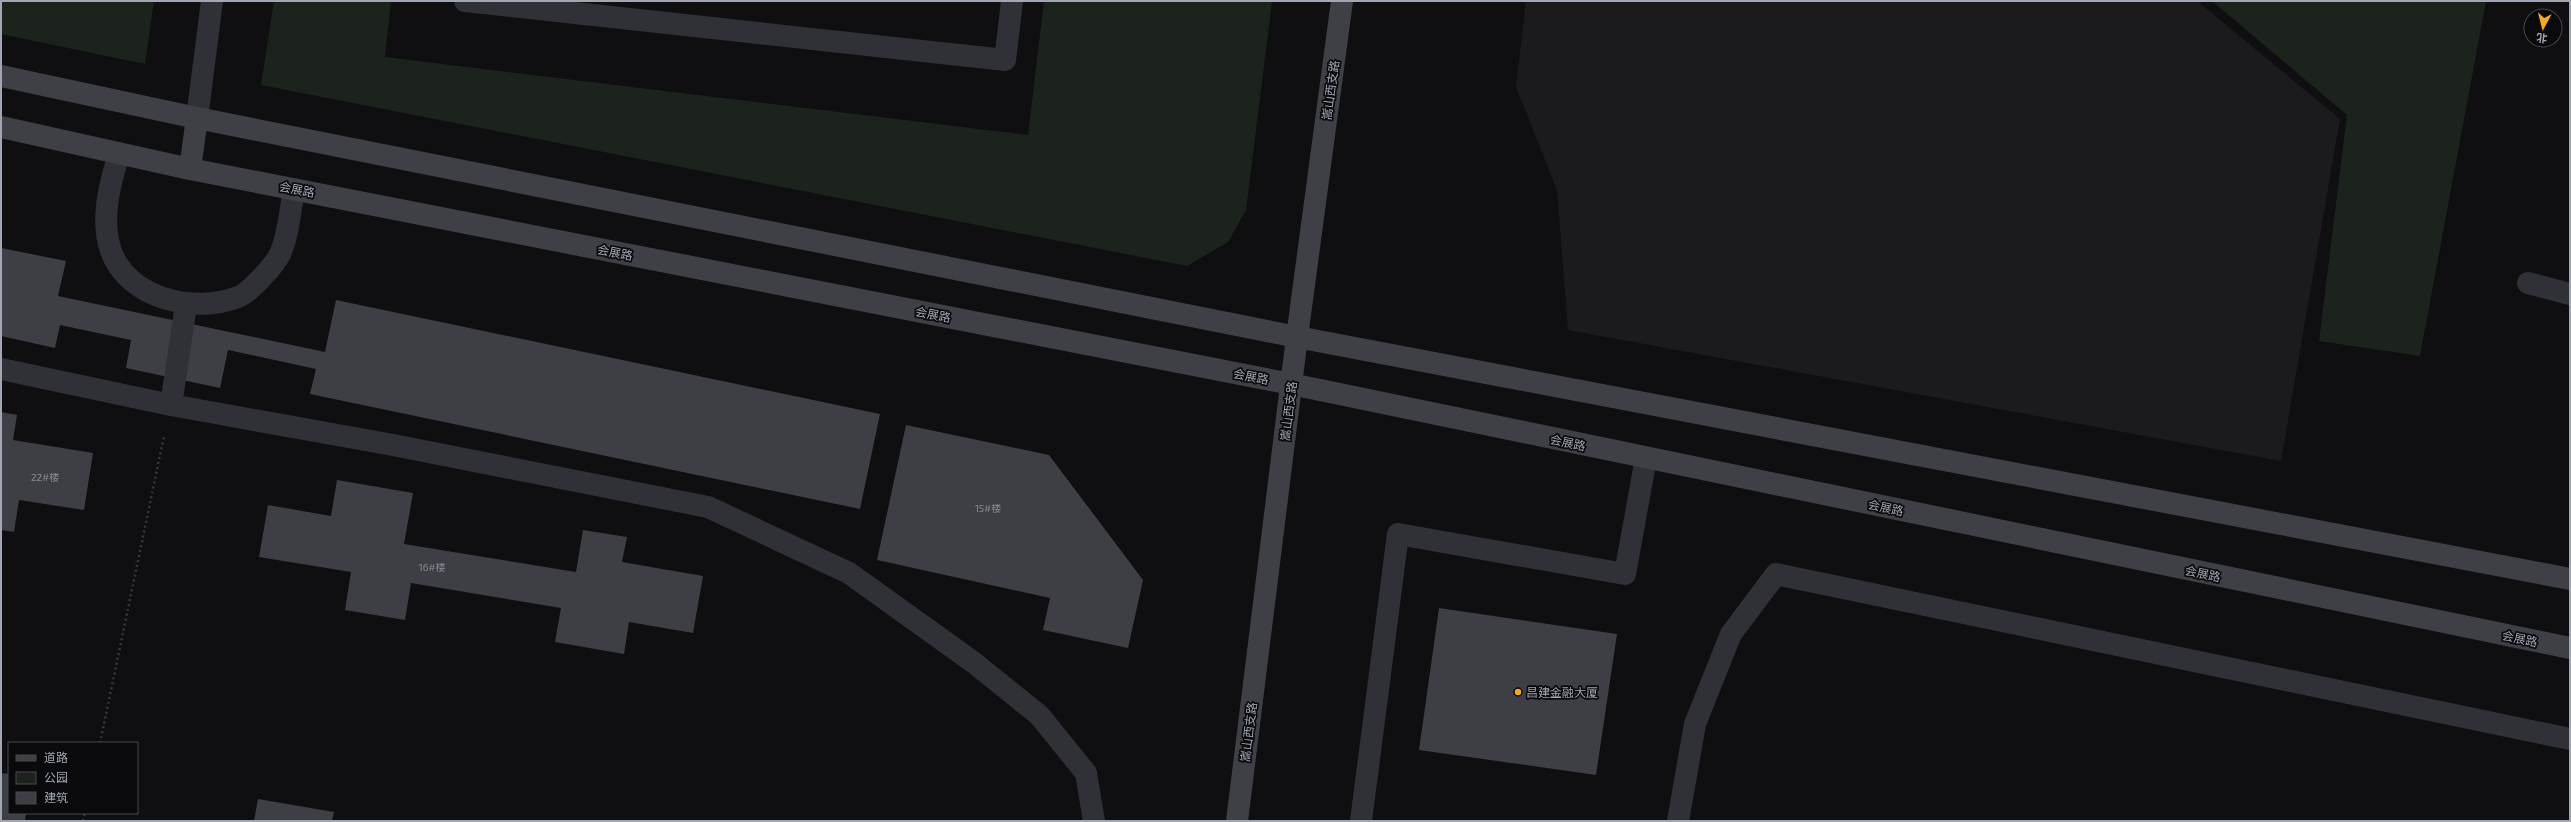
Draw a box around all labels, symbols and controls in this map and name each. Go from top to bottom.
north arrow [2523,8,2563,48]
text: 北 [2535,31,2548,46]
street label: 嵩山西支路 [1319,59,1341,121]
street label: 会展路 [278,179,316,199]
street label: 会展路 [596,242,634,262]
street label: 会展路 [914,304,952,324]
street label: 会展路 [1232,366,1270,386]
street label: 嵩山西支路 [1277,380,1299,442]
street label: 会展路 [1549,431,1587,453]
house number: 22#楼 [31,471,59,483]
street label: 会展路 [1867,496,1905,518]
house number: 15#楼 [975,502,1001,514]
house number: 16#楼 [419,561,445,573]
street label: 会展路 [2184,562,2222,584]
street label: 会展路 [2501,627,2539,649]
place label: 昌建金融大厦 [1526,685,1598,699]
marker: 昌建金融大厦 [1513,687,1523,697]
street label: 嵩山西支路 [1237,701,1259,763]
legend [8,742,138,814]
text: 道路 [44,750,68,764]
text: 公园 [44,770,68,784]
text: 建筑 [44,790,68,804]

